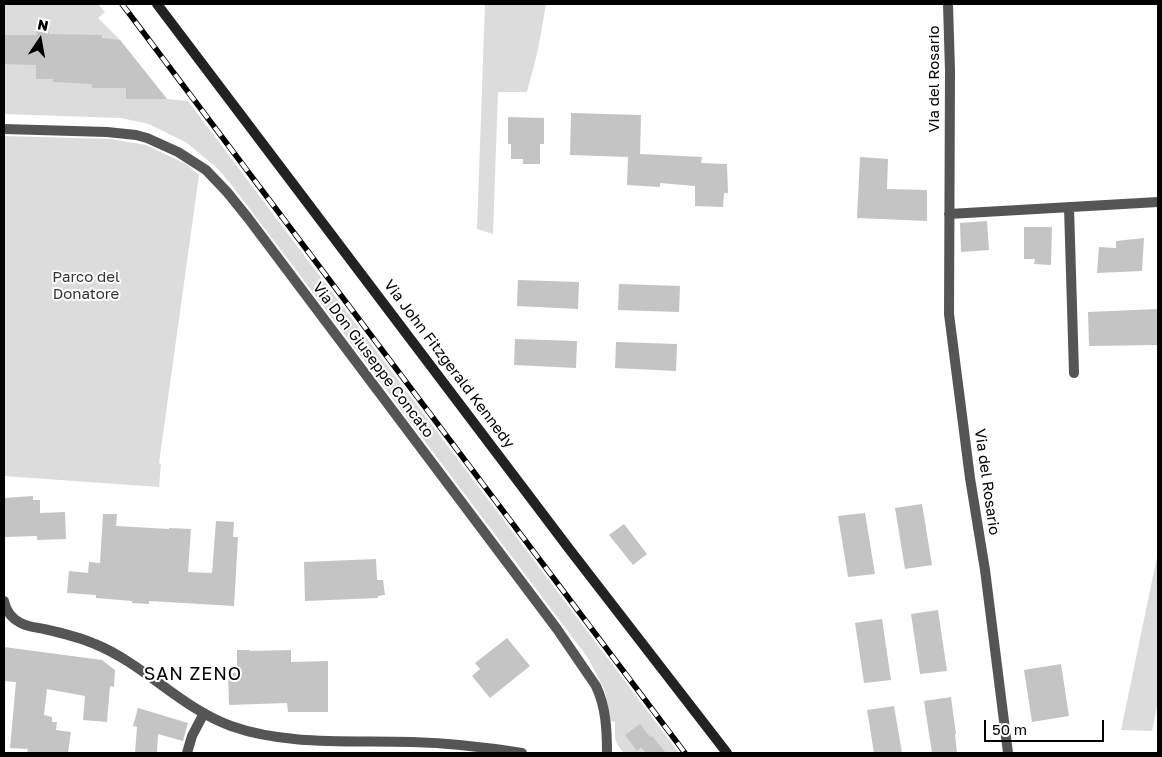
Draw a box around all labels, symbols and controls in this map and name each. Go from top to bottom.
north arrow [15,15,65,65]
text: N [36,15,50,34]
street label: Via del Rosario [925,25,943,133]
park label: Parco del Donatore [52,268,120,303]
street label: Via John Fitzgerald Kennedy [380,276,518,452]
street label: Via Don Giuseppe Concato [309,279,437,441]
street label: Via del Rosario [971,428,1003,536]
district label: SAN ZENO [143,663,243,685]
scale bar [987,710,1107,742]
text: 50 m [992,720,1027,738]

